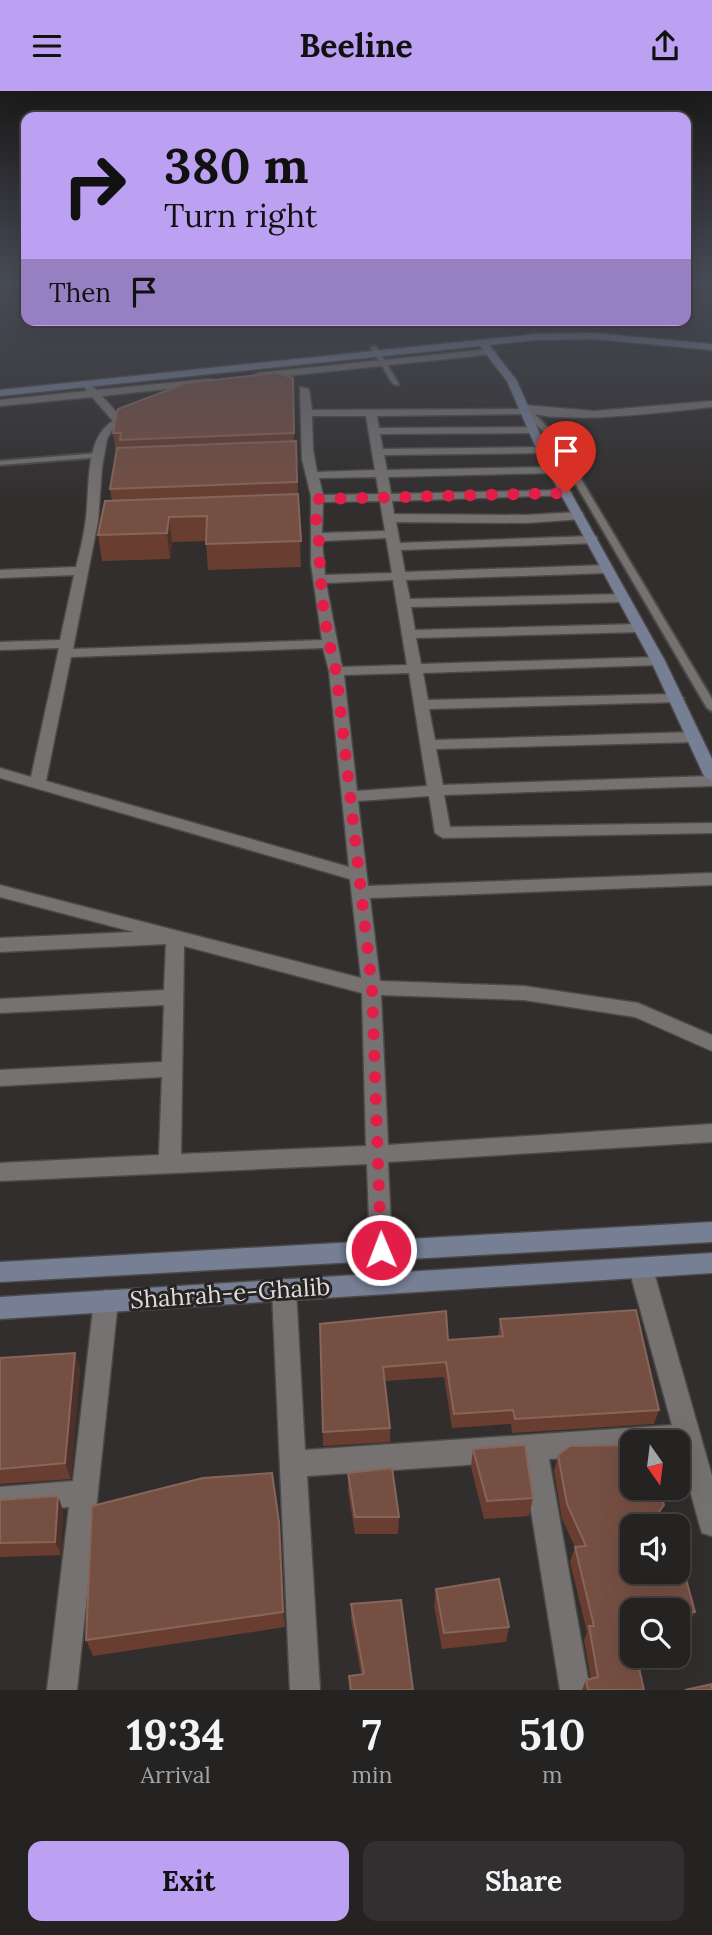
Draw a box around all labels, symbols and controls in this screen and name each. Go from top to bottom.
text: Beeline [299,25,413,66]
icon: menu [28,27,66,65]
icon: share [646,27,684,65]
text: 380 m [164,134,309,196]
icon: right [49,140,140,231]
text: Turn right [164,195,317,236]
icon: arrive [125,273,163,311]
text: Then [49,276,111,309]
pin [536,421,596,493]
icon: arrive [547,432,585,470]
position arrow [344,1213,418,1287]
street label: Shahrah-e-Ghalib [129,1271,331,1315]
north arrow [620,1430,690,1500]
map controls [620,1430,690,1668]
button: sound [620,1514,690,1584]
button: search [620,1598,690,1668]
text: 19:34 [127,1708,225,1762]
text: 7 [362,1708,382,1762]
text: 510 [519,1708,585,1762]
text: Arrival [141,1760,211,1789]
text: min [351,1760,392,1789]
text: m [542,1760,562,1789]
button: Exit [28,1841,349,1921]
button: Share [363,1841,684,1921]

